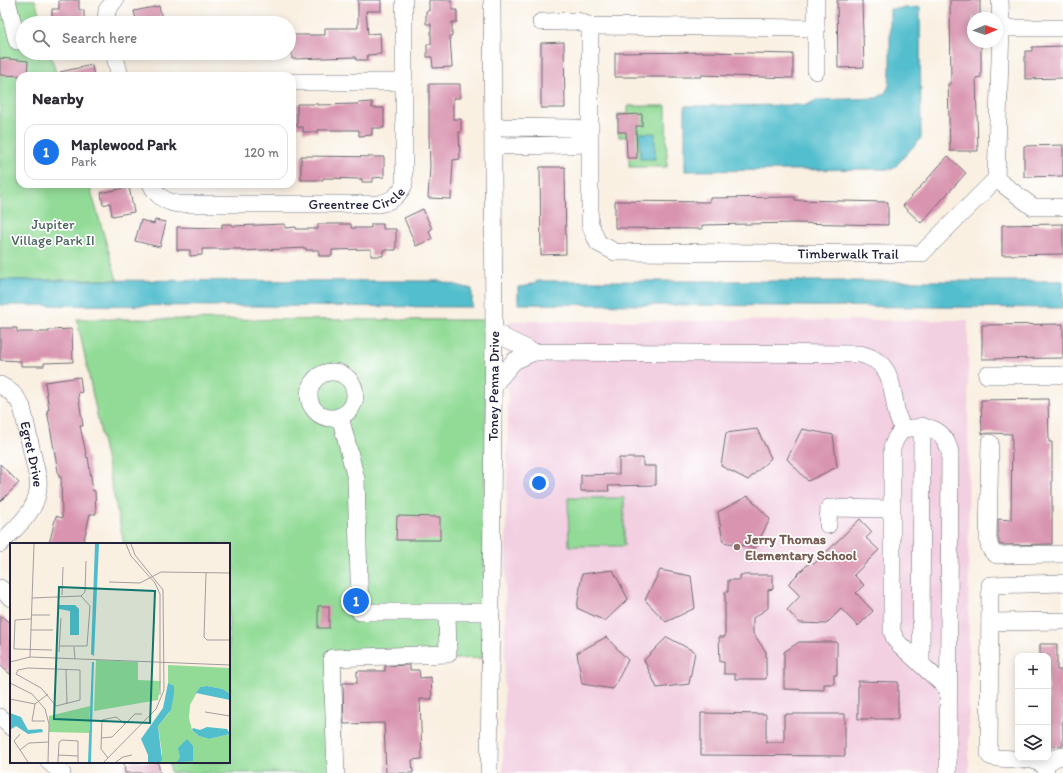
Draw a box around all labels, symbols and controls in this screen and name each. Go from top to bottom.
north arrow [967,12,1003,48]
search box [16,16,296,60]
icon: search [30,27,52,49]
text: Search here [62,29,137,47]
text: Nearby [32,88,84,108]
text: Maplewood Park [71,136,176,154]
text: 1 [43,145,49,160]
text: 120 m [244,145,279,160]
text: Park [71,154,97,169]
street label: Greentree Circle [309,184,409,213]
park label: Jupiter Village Park II [11,216,95,249]
street label: Timberwalk Trail [797,245,899,263]
street label: Toney Penna Drive [485,330,503,441]
street label: Egret Drive [16,420,46,487]
your location [529,473,549,493]
place label: Jerry Thomas Elementary School [744,531,858,564]
marker: Jerry Thomas Elementary School [732,542,742,552]
inset map [10,543,230,763]
pin: 1 [343,586,369,616]
map controls [1015,653,1051,761]
button: + [1015,653,1051,689]
button: − [1015,689,1051,725]
button: layers [1015,725,1051,761]

